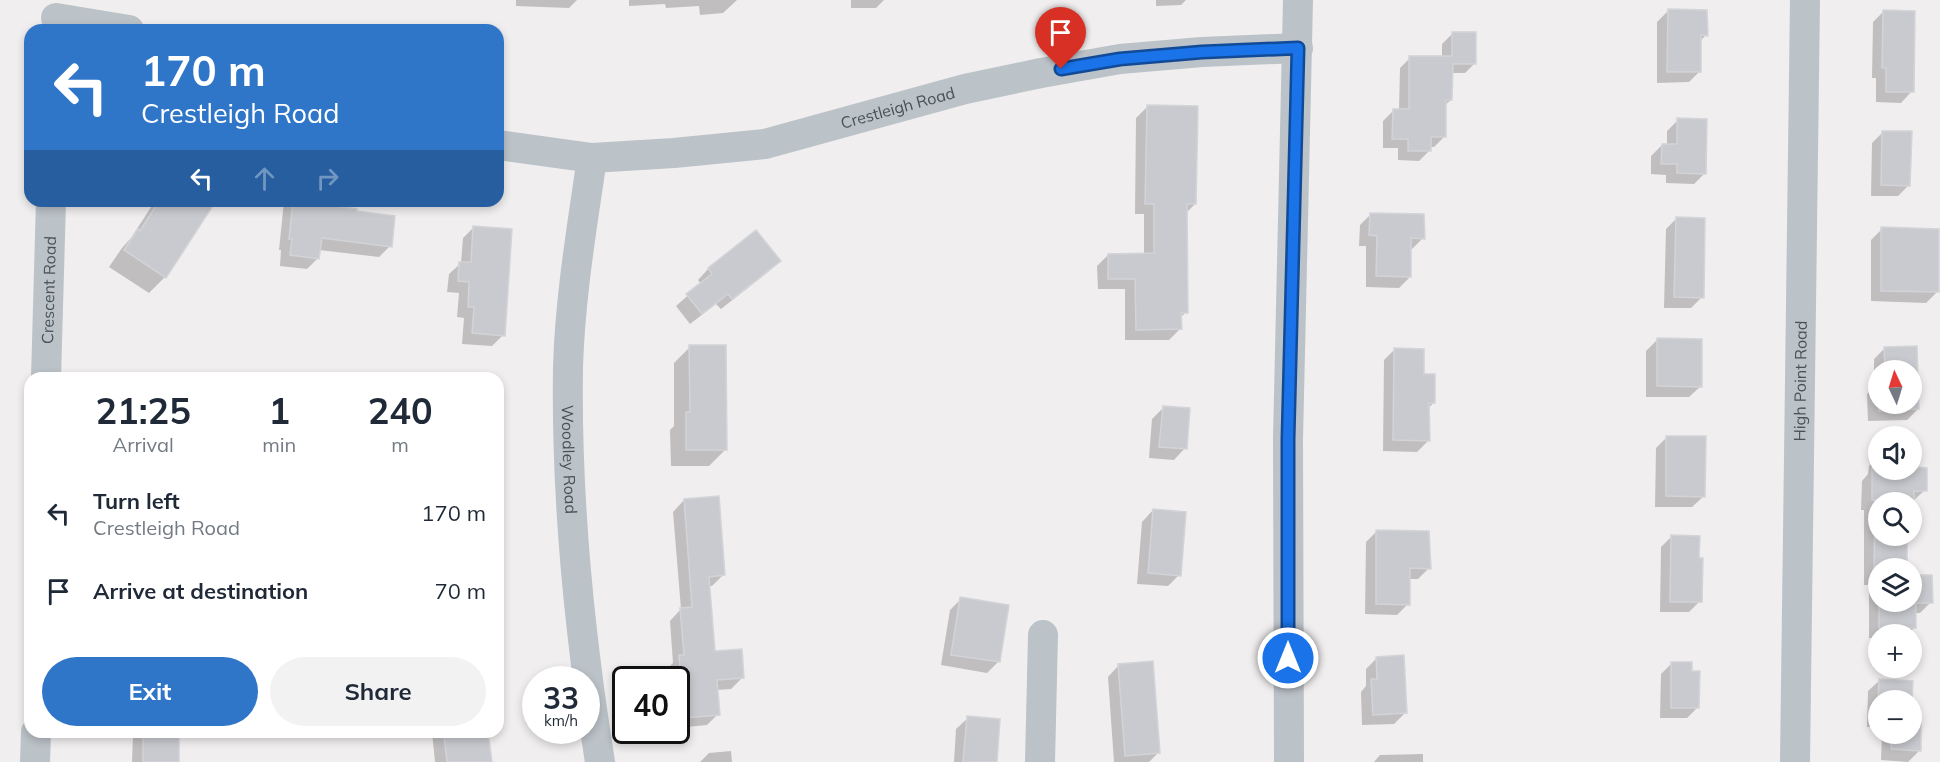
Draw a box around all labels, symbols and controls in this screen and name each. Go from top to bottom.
pin [1035,7,1086,69]
icon: arrive [1044,16,1077,49]
text: 170 m [141,44,266,97]
icon: left [42,48,120,126]
street label: Crestleigh Road [838,82,957,133]
text: Crestleigh Road [141,96,339,130]
icon: left [185,162,218,195]
icon: ahead [248,162,281,195]
icon: right [311,162,344,195]
street label: Crescent Road [37,236,60,344]
street label: High Point Road [1789,321,1811,442]
north arrow [1868,360,1922,414]
map controls [1868,360,1922,744]
text: 21:25 [95,388,191,433]
text: 1 [268,388,290,433]
text: 240 [368,388,433,433]
street label: Woodley Road [558,405,582,515]
button: sound [1868,426,1922,480]
text: Arrival [113,432,174,457]
text: min [262,432,296,457]
text: m [391,432,409,457]
text: Turn left [93,487,180,515]
button: search [1868,492,1922,546]
icon: left [42,497,75,530]
text: 170 m [421,499,486,527]
text: Crestleigh Road [93,515,240,540]
button: layers [1868,558,1922,612]
icon: arrive [42,575,75,608]
text: Arrive at destination [93,577,308,605]
text: 70 m [435,577,486,605]
button: + [1868,624,1922,678]
position arrow [1256,626,1320,690]
button: Exit [42,657,258,726]
button: Share [270,657,486,726]
speed limit sign: 40 [612,666,690,744]
text: 33 [543,679,579,717]
button: − [1868,690,1922,744]
text: km/h [544,711,578,730]

